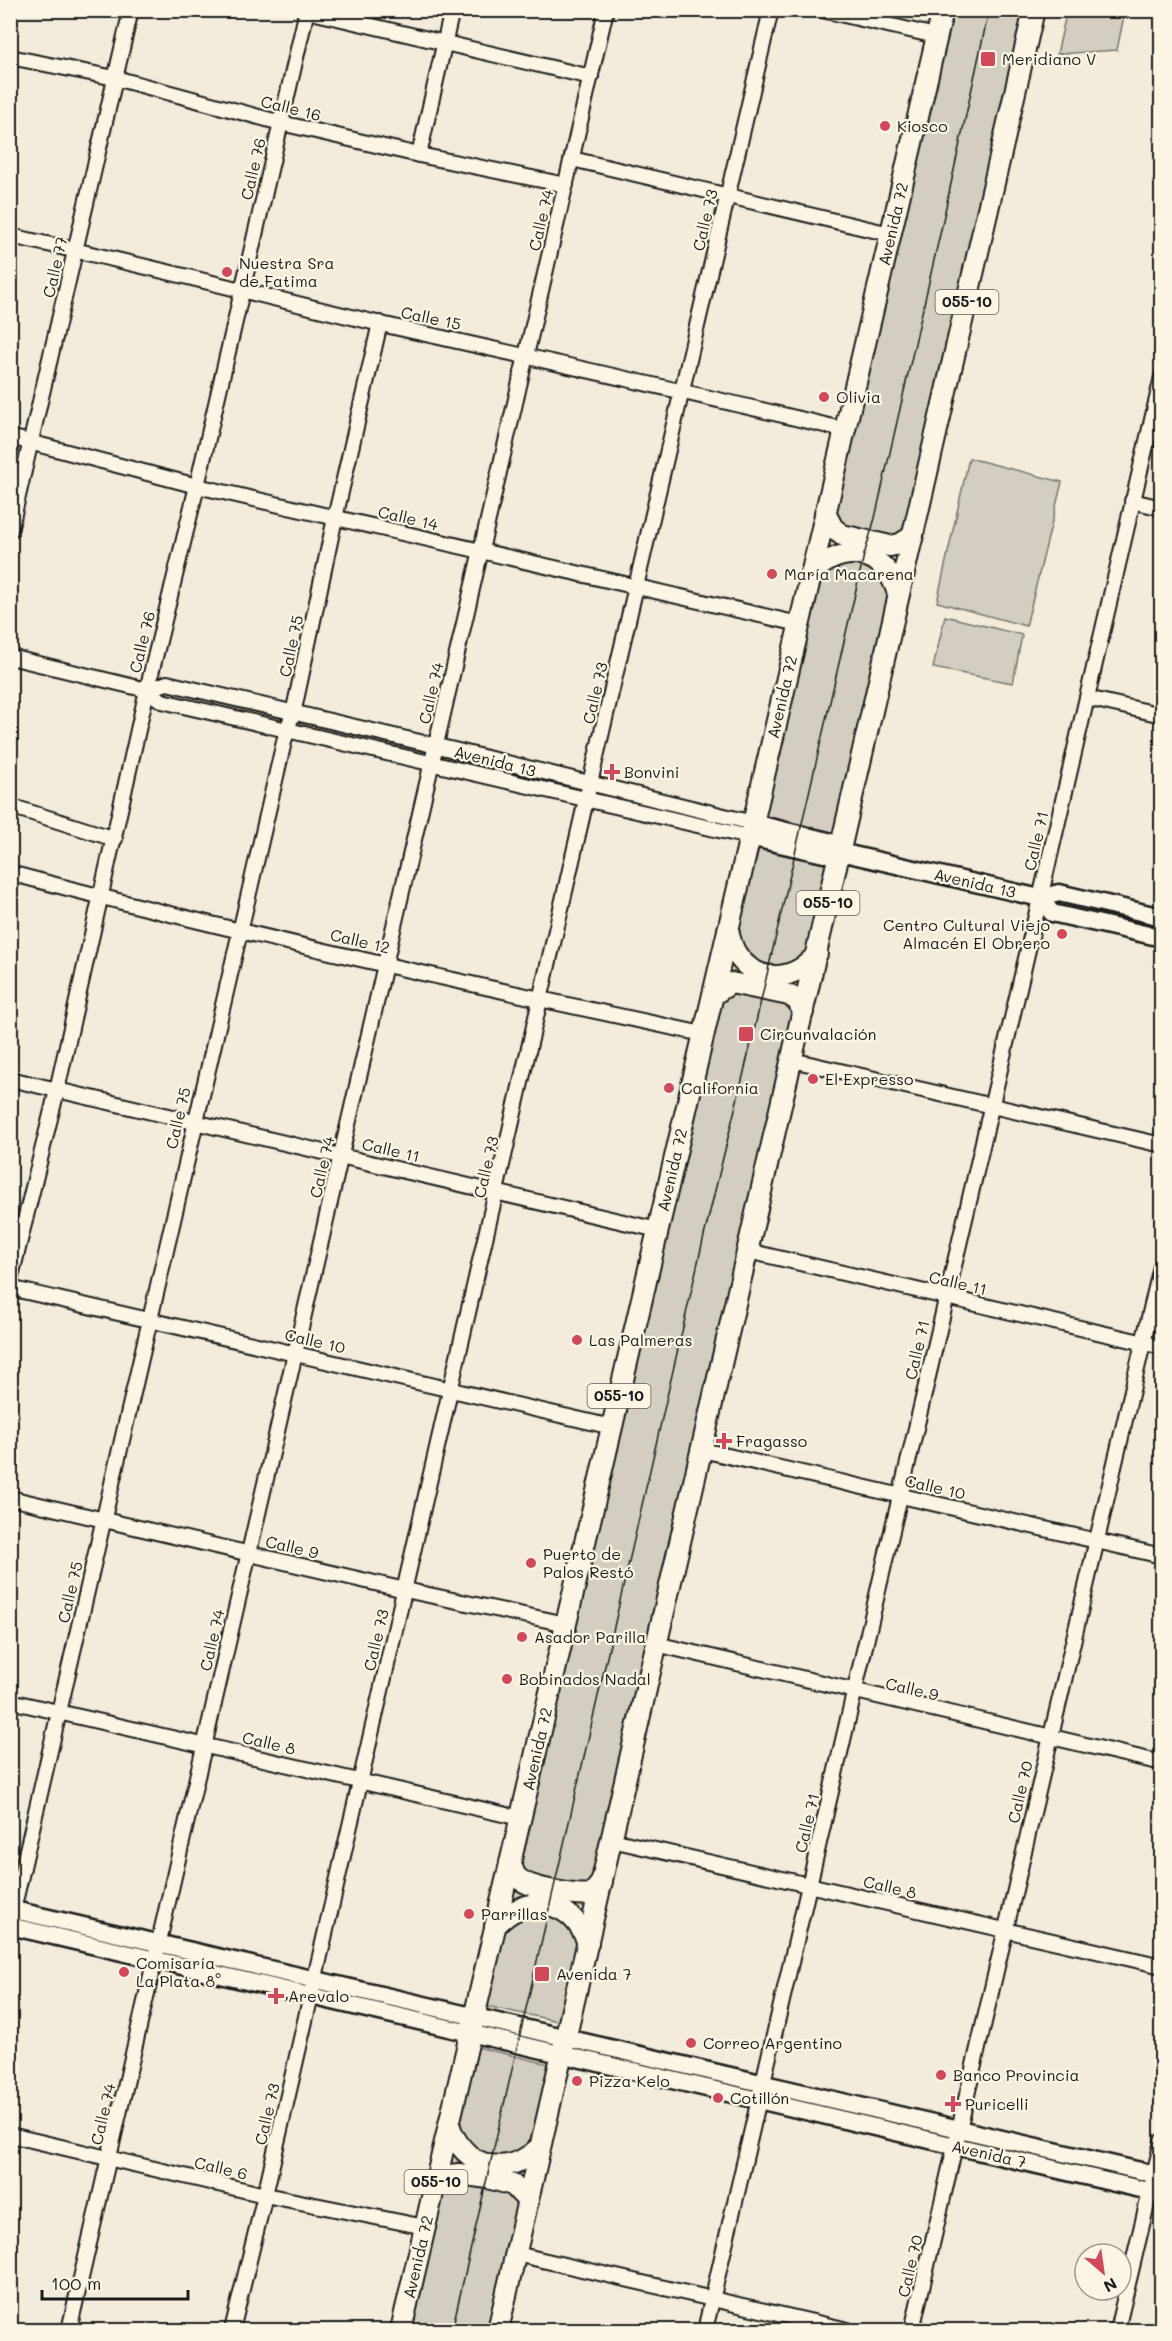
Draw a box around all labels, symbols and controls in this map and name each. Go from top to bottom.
place label: Meridiano V [1002,48,1096,69]
marker: Meridiano V [979,50,997,68]
street label: Calle 16 [259,90,323,125]
place label: Kiosco [897,115,948,136]
marker: Kiosco [878,119,892,133]
street label: Calle 76 [235,136,270,202]
street label: Avenida 72 [873,180,912,267]
street label: Calle 74 [523,186,558,253]
street label: Calle 73 [687,187,722,253]
street label: Calle 77 [37,234,72,300]
place label: Nuestra Sra de Fatima [239,252,334,291]
marker: Nuestra Sra de Fatima [220,265,234,279]
road number: 055-10 [936,290,998,314]
street label: Calle 15 [399,301,463,334]
place label: Olivia [836,386,881,407]
marker: Olivia [817,390,831,404]
street label: Calle 14 [376,500,441,535]
place label: María Macarena [784,563,914,584]
marker: María Macarena [765,567,779,581]
street label: Calle 76 [124,609,159,675]
street label: Calle 75 [274,613,307,679]
street label: Avenida 72 [762,653,801,740]
street label: Calle 74 [413,659,448,726]
street label: Calle 73 [577,660,612,726]
street label: Avenida 13 [452,740,538,781]
place label: Bonvini [624,761,679,782]
marker: Bonvini [605,765,619,779]
street label: Calle 71 [1018,809,1053,873]
street label: Avenida 13 [932,863,1018,902]
road number: 055-10 [796,891,860,915]
place label: Centro Cultural Viejo Almacén El Obrero [883,914,1050,953]
street label: Calle 12 [328,923,392,958]
marker: Centro Cultural Viejo Almacén El Obrero [1055,927,1069,941]
place label: Circunvalación [760,1023,876,1044]
marker: Circunvalación [737,1025,755,1043]
place label: El Expresso [825,1068,913,1089]
marker: El Expresso [806,1072,820,1086]
place label: California [681,1077,759,1098]
marker: California [662,1081,676,1095]
street label: Calle 75 [160,1085,195,1151]
street label: Avenida 72 [652,1126,691,1213]
street label: Calle 74 [304,1133,339,1200]
street label: Calle 11 [360,1133,422,1166]
street label: Calle 73 [468,1134,503,1200]
street label: Calle 11 [927,1266,989,1299]
street label: Calle 71 [899,1318,934,1382]
street label: Calle 10 [283,1323,348,1358]
place label: Las Palmeras [589,1329,692,1350]
marker: Las Palmeras [570,1333,584,1347]
road number: 055-10 [588,1384,650,1408]
place label: Fragasso [736,1430,807,1451]
marker: Fragasso [717,1434,731,1448]
street label: Calle 10 [903,1469,968,1504]
street label: Calle 9 [263,1530,321,1563]
place label: Puerto de Palos Restó [543,1543,634,1582]
marker: Puerto de Palos Restó [524,1556,538,1570]
street label: Calle 75 [52,1559,87,1625]
street label: Calle 74 [194,1606,229,1673]
street label: Calle 73 [358,1607,393,1673]
place label: Asador Parilla [534,1626,646,1647]
marker: Asador Parilla [515,1630,529,1644]
place label: Bobinados Nadal [519,1668,651,1689]
marker: Bobinados Nadal [500,1672,514,1686]
street label: Calle 9 [883,1672,941,1705]
street label: Avenida 72 [517,1705,556,1792]
street label: Calle 8 [240,1726,298,1759]
street label: Calle 70 [1002,1759,1037,1825]
street label: Calle 71 [789,1791,824,1855]
street label: Calle 8 [861,1870,919,1903]
place label: Parrillas [481,1903,547,1924]
marker: Parrillas [462,1907,476,1921]
place label: Comisaría La Plata 8° [136,1952,221,1991]
place label: Avenida 7 [556,1963,632,1984]
marker: Comisaría La Plata 8° [117,1965,131,1979]
marker: Avenida 7 [533,1965,551,1983]
place label: Arevalo [288,1985,349,2006]
marker: Arevalo [269,1989,283,2003]
place label: Correo Argentino [703,2032,842,2053]
marker: Correo Argentino [684,2036,698,2050]
place label: Banco Provincia [953,2064,1080,2085]
marker: Banco Provincia [934,2068,948,2082]
place label: Pizza Kelo [589,2070,670,2091]
marker: Pizza Kelo [570,2074,584,2088]
street label: Calle 74 [85,2080,120,2147]
street label: Calle 73 [249,2081,284,2147]
place label: Cotillón [730,2087,789,2108]
marker: Cotillón [711,2091,725,2105]
place label: Puricelli [965,2093,1029,2114]
marker: Puricelli [946,2097,960,2111]
street label: Avenida 7 [950,2135,1028,2172]
street label: Calle 6 [192,2151,250,2184]
road number: 055-10 [404,2170,468,2194]
street label: Avenida 72 [398,2213,437,2300]
street label: Calle 70 [892,2233,927,2299]
north arrow [1073,2242,1133,2302]
scale bar [42,2263,188,2301]
text: 100 m [51,2271,101,2295]
text: N [1100,2273,1121,2298]

